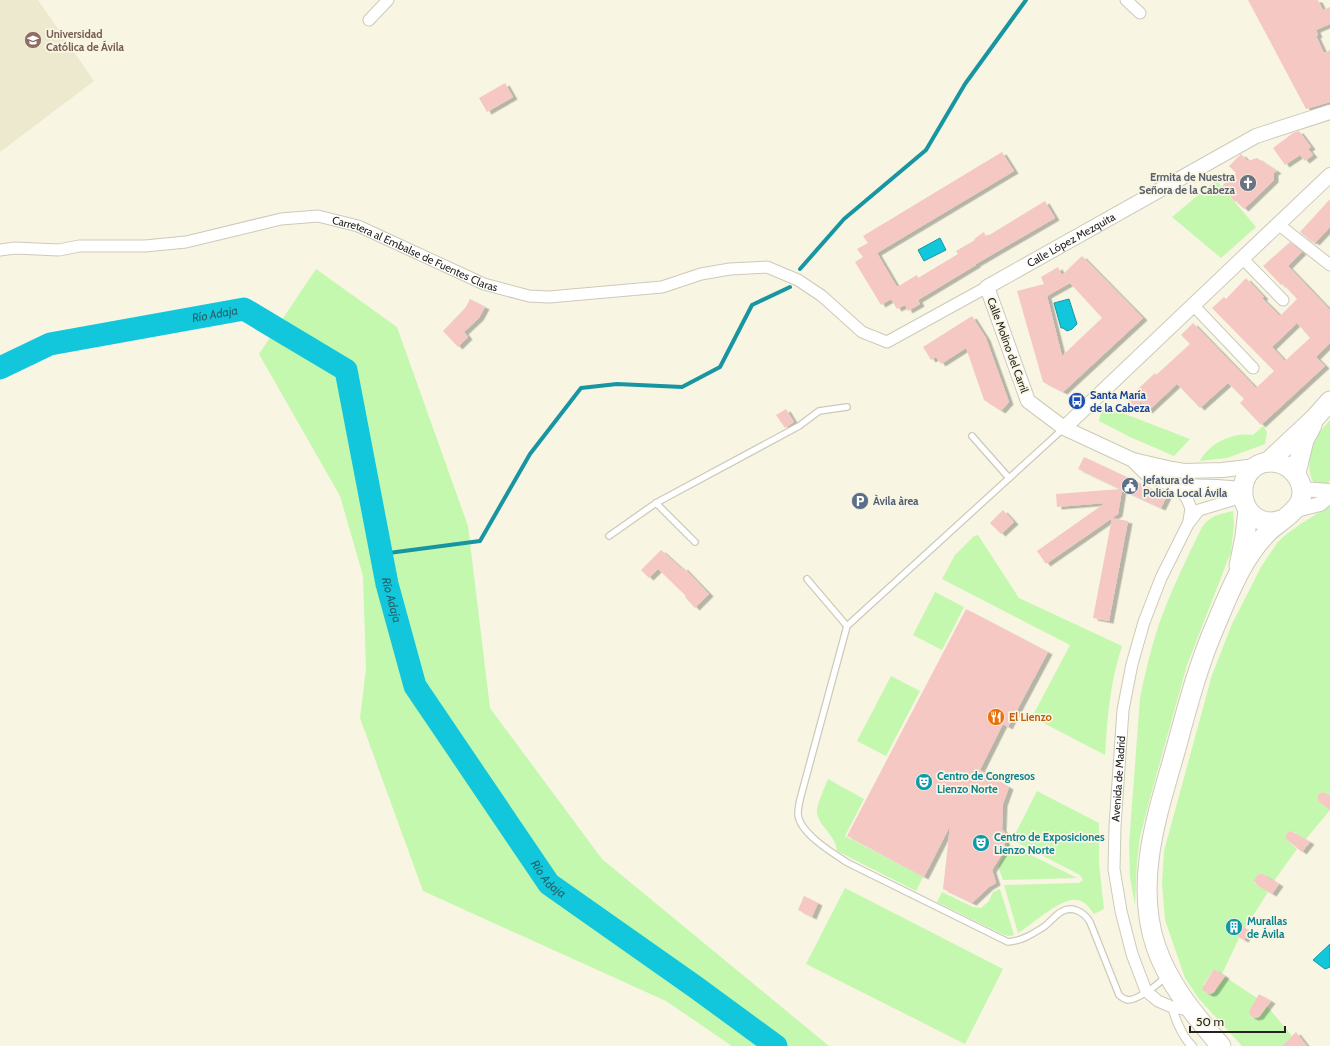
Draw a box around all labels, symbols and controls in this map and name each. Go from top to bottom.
place label: Universidad Católica de Ávila [46,27,125,54]
school or university icon: Universidad Católica de Ávila [23,30,43,50]
place label: Ermita de Nuestra Señora de la Cabeza [1139,170,1236,197]
church icon: Ermita de Nuestra Señora de la Cabeza [1238,173,1258,193]
street label: Calle López Mezquita [1024,209,1118,270]
street label: Carretera al Embalse de Fuentes Claras [331,213,500,294]
street label: Calle Molino del Carril [984,295,1032,395]
water label: Río Adaja [191,302,239,325]
place label: Santa María de la Cabeza [1090,388,1151,415]
bus stop icon: Santa María de la Cabeza [1067,391,1087,411]
place label: Jefatura de Policía Local Ávila [1142,473,1228,500]
public building icon: Jefatura de Policía Local Ávila [1120,476,1140,496]
parking icon: Àvila àrea [850,491,870,511]
place label: Àvila àrea [873,494,919,508]
water label: Río Adaja [379,576,405,624]
restaurant icon: El Lienzo [986,707,1006,727]
place label: El Lienzo [1009,710,1052,724]
street label: Avenida de Madrid [1108,735,1128,822]
place label: Centro de Congresos Lienzo Norte [937,769,1035,796]
theatre icon: Centro de Congresos Lienzo Norte [914,772,934,792]
place label: Centro de Exposiciones Lienzo Norte [994,830,1105,857]
theatre icon: Centro de Exposiciones Lienzo Norte [971,833,991,853]
water label: Río Adaja [528,857,569,901]
place label: Murallas de Ávila [1247,914,1287,941]
building icon: Murallas de Ávila [1224,917,1244,937]
scale bar [1190,1008,1285,1034]
text: 50 m [1196,1014,1224,1029]

